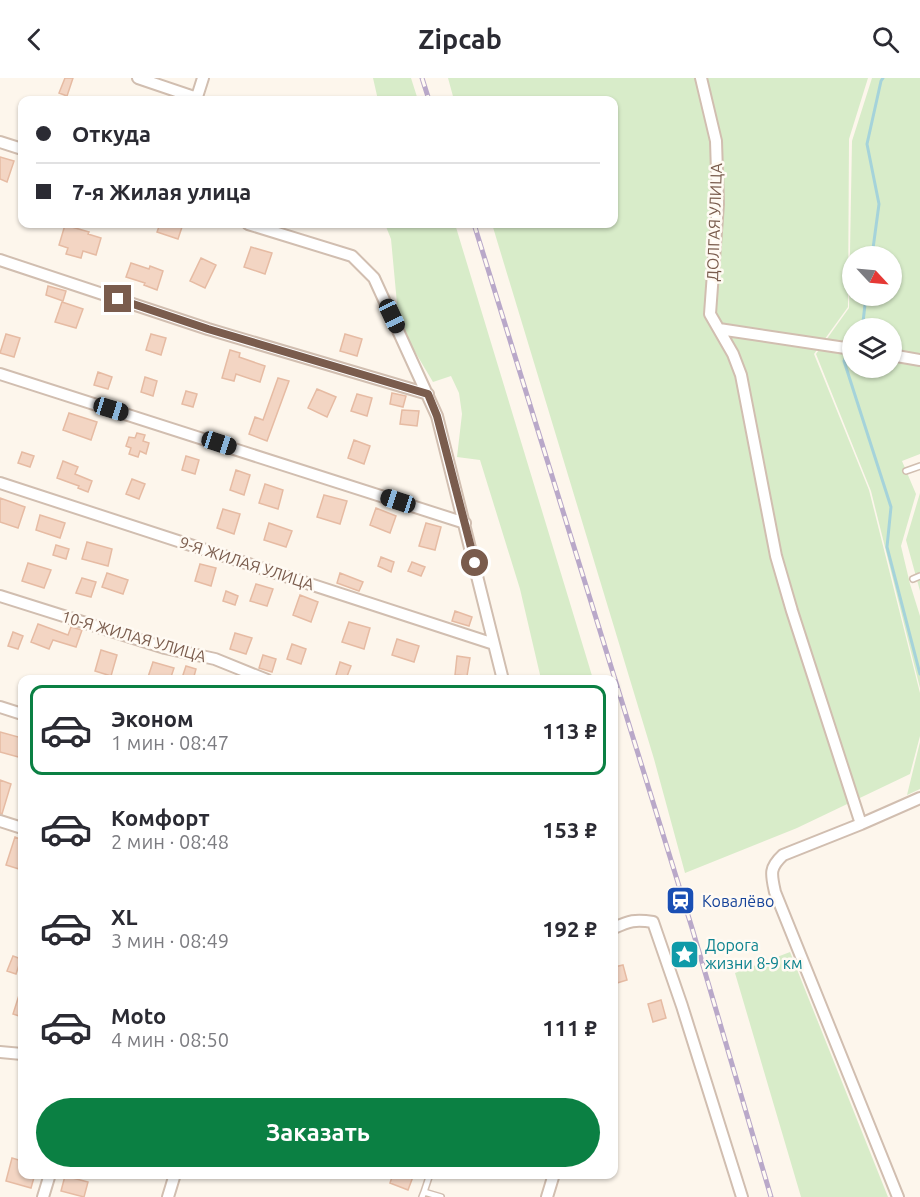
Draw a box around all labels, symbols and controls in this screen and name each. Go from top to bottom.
icon: back [18,23,51,56]
icon: search [869,23,902,56]
text: Zipcab [418,24,502,54]
text: Откуда [72,121,151,146]
street label: ДОЛГАЯ УЛИЦА [703,162,725,282]
text: 7-я Жилая улица [72,179,251,204]
north arrow [842,246,902,306]
map controls [842,246,902,378]
route end [104,285,131,312]
car [376,296,408,336]
button: layers [842,318,902,378]
car [91,395,131,423]
car [199,429,239,457]
car [378,487,418,515]
street label: 9-Я ЖИЛАЯ УЛИЦА [177,533,317,593]
route start [461,549,488,576]
street label: 10-Я ЖИЛАЯ УЛИЦА [60,607,209,665]
icon: car [39,703,93,757]
text: Эконом [111,706,193,731]
text: 113 ₽ [542,718,597,743]
text: 1 мин · 08:47 [111,731,229,754]
icon: car [39,802,93,856]
text: Комфорт [111,805,210,830]
text: 153 ₽ [542,817,597,842]
text: 2 мин · 08:48 [111,830,229,853]
station icon: Ковалёво [665,885,697,917]
place label: Ковалёво [702,892,774,910]
icon: car [39,901,93,955]
text: XL [111,904,138,929]
text: 192 ₽ [542,916,597,941]
text: 3 мин · 08:49 [111,929,229,952]
place label: Дорога жизни 8-9 км [705,936,803,972]
place icon: Дорога жизни 8-9 км [668,938,700,970]
icon: car [39,1000,93,1054]
text: Moto [111,1003,166,1028]
text: 111 ₽ [542,1015,597,1040]
text: 4 мин · 08:50 [111,1028,229,1051]
button: Заказать [36,1098,600,1167]

